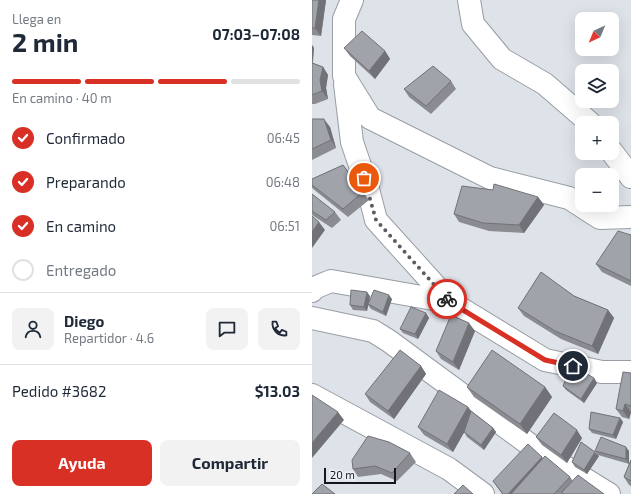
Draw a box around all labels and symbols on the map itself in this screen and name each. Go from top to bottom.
north arrow [575,12,619,56]
pin [347,161,381,195]
courier [427,279,467,319]
pin [556,349,590,383]
scale bar [324,466,396,485]

